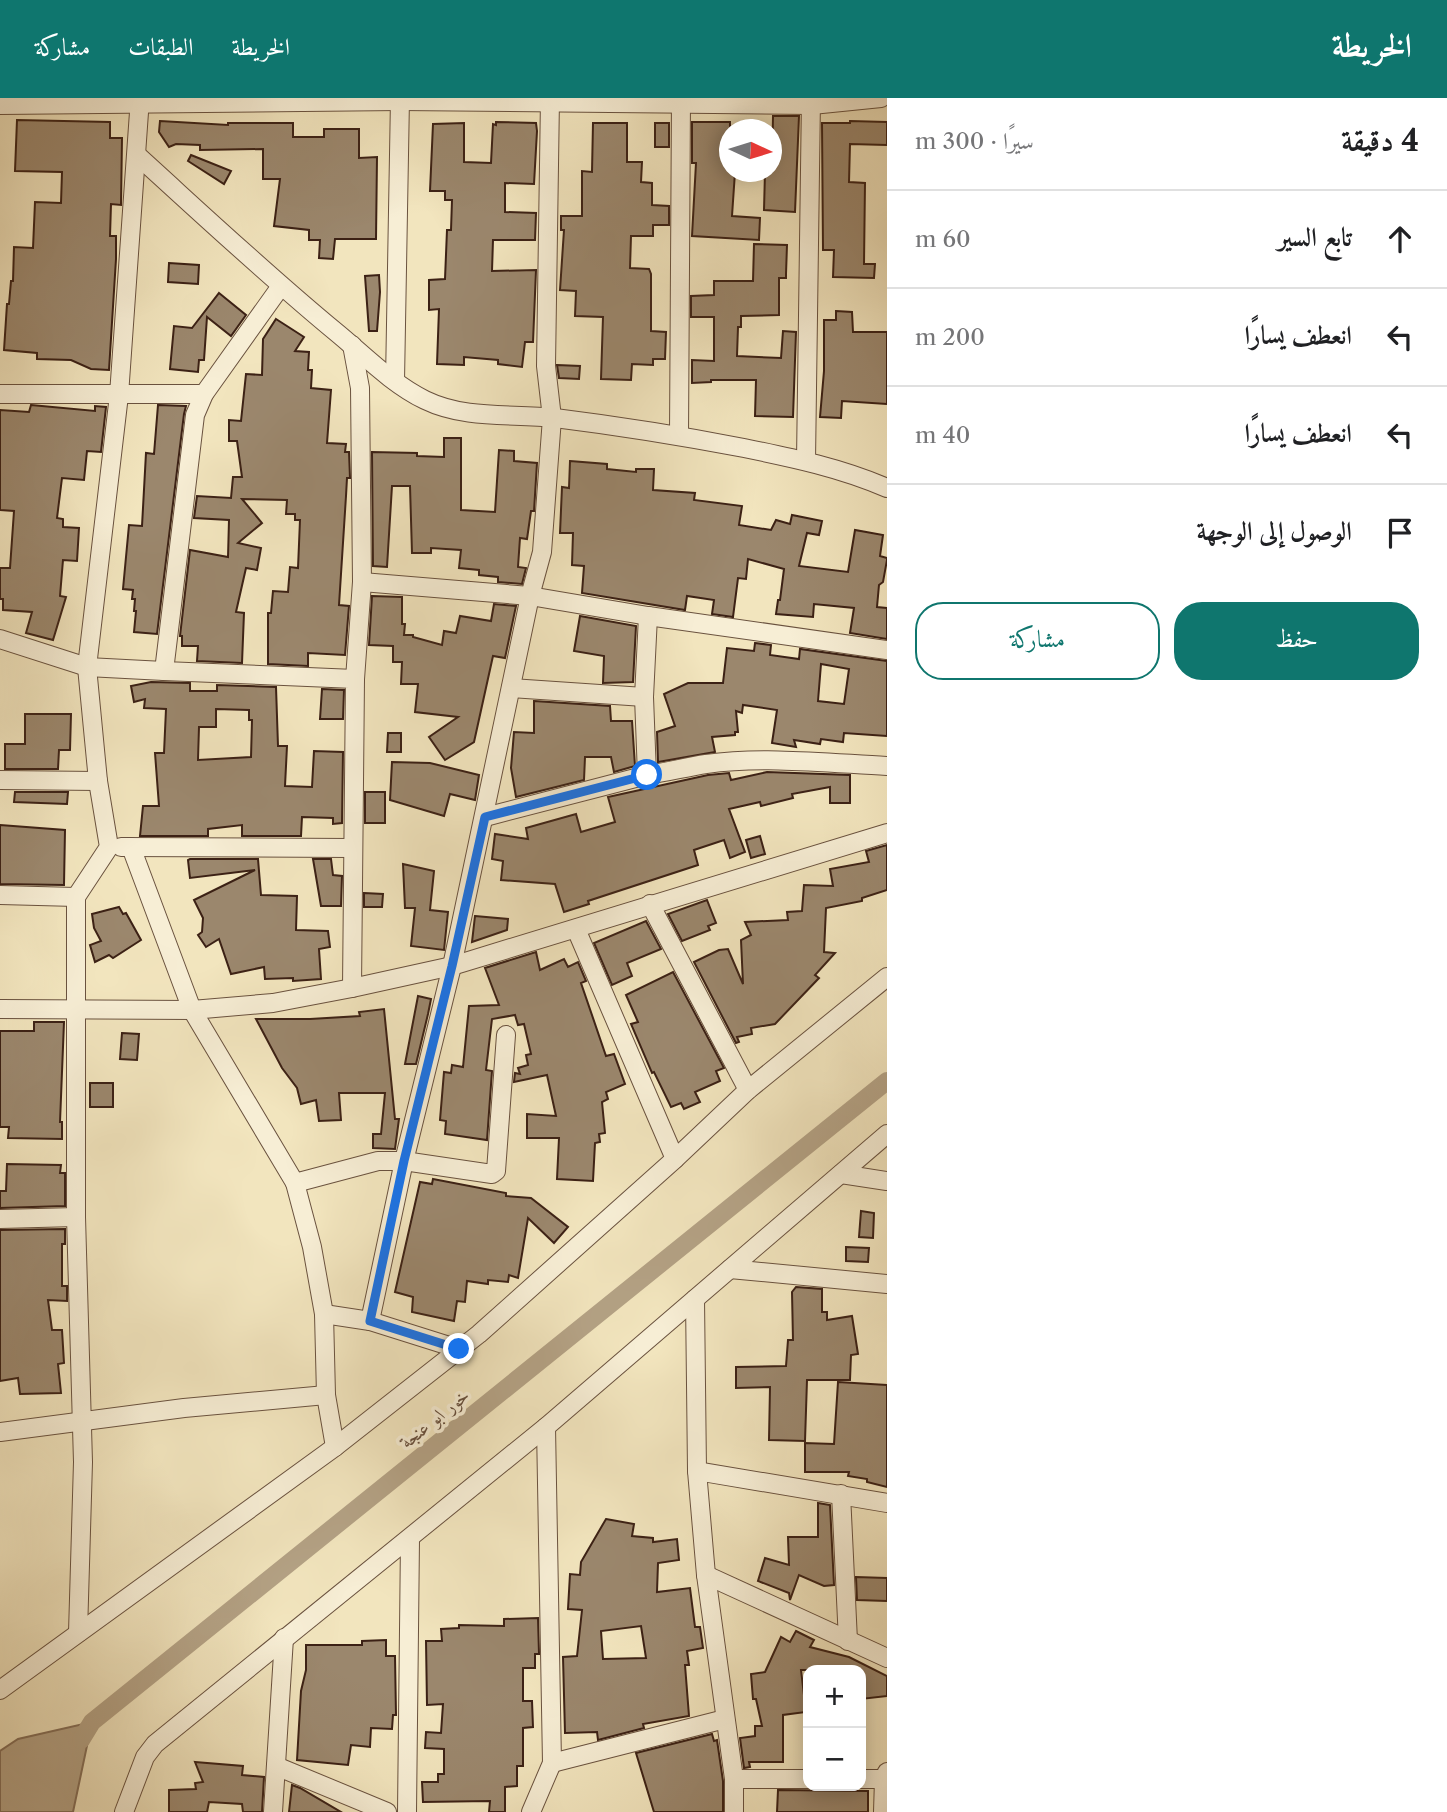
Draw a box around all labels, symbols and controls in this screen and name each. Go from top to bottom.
text: الخريطة [1332,25,1412,66]
text: مشاركة [35,32,90,61]
text: الطبقات [128,32,194,61]
text: الخريطة [232,32,290,61]
north arrow [719,119,782,182]
text: 4 دقيقة [1341,122,1419,159]
text: سيرًا · 300 m [915,127,1034,155]
icon: ahead [1381,220,1419,258]
text: تابع السير [1278,221,1352,253]
text: 60 m [915,225,971,253]
icon: left [1381,318,1419,356]
text: انعطف يسارًا [1244,319,1352,351]
text: 200 m [915,323,985,351]
icon: left [1381,416,1419,454]
text: انعطف يسارًا [1244,417,1352,449]
text: 40 m [915,421,970,449]
icon: arrive [1381,514,1419,552]
text: الوصول إلى الوجهة [1197,515,1352,547]
button: مشاركة [915,602,1160,680]
button: حفظ [1174,602,1419,680]
route start [631,759,662,790]
route end [443,1333,474,1364]
water label: خور ابو عنجة [394,1383,475,1455]
map controls [803,1665,866,1791]
button: + [803,1665,866,1728]
button: − [803,1728,866,1791]

